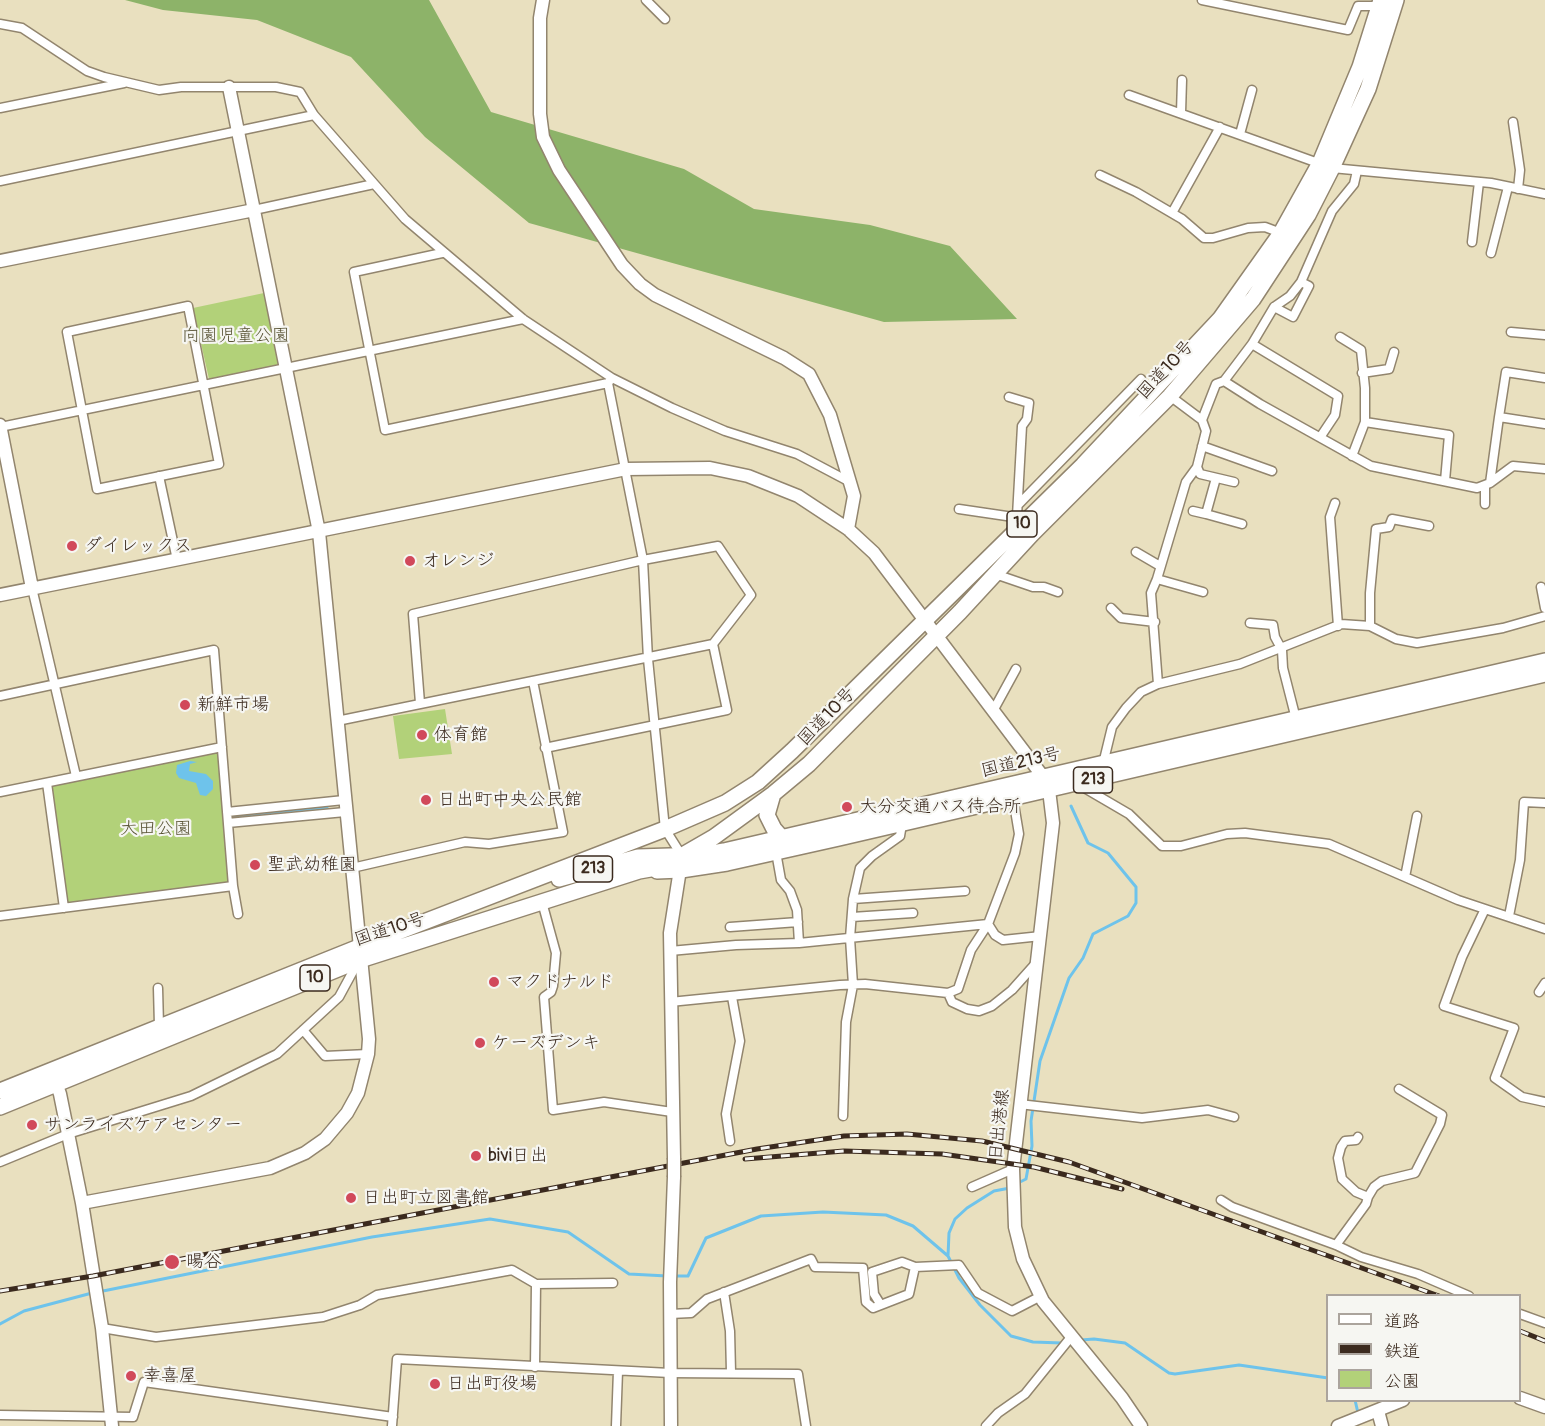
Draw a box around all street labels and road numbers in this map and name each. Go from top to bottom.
street label: 国道10号 [1133,336,1199,404]
road number: 10 [1007,511,1037,537]
street label: 国道10号 [794,683,860,751]
street label: 国道213号 [979,743,1063,783]
road number: 213 [1074,767,1112,793]
road number: 213 [574,856,612,882]
street label: 国道10号 [352,908,428,952]
road number: 10 [300,965,330,991]
street label: 日出港線 [985,1088,1015,1162]

